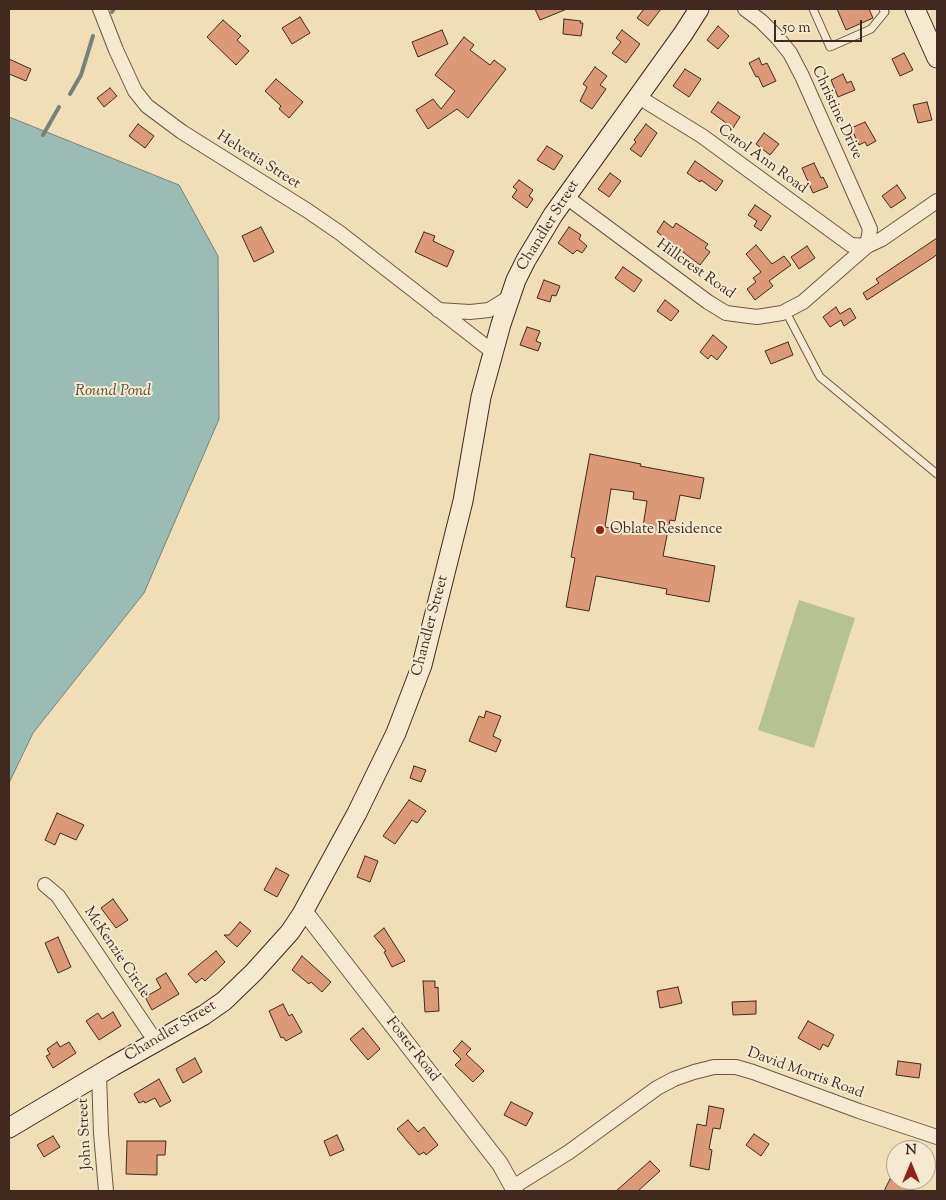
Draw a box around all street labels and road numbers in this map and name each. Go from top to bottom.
street label: Christine Drive [807,63,865,163]
street label: Carol Ann Road [714,121,810,199]
street label: Helvetia Street [213,128,303,194]
street label: Chandler Street [514,177,584,275]
street label: Hillcrest Road [652,236,738,304]
street label: Chandler Street [409,574,453,678]
street label: McKenzie Circle [79,904,153,1002]
street label: Chandler Street [122,998,220,1066]
street label: Foster Road [381,1014,443,1086]
street label: David Morris Road [744,1045,866,1103]
street label: John Street [75,1098,97,1170]

